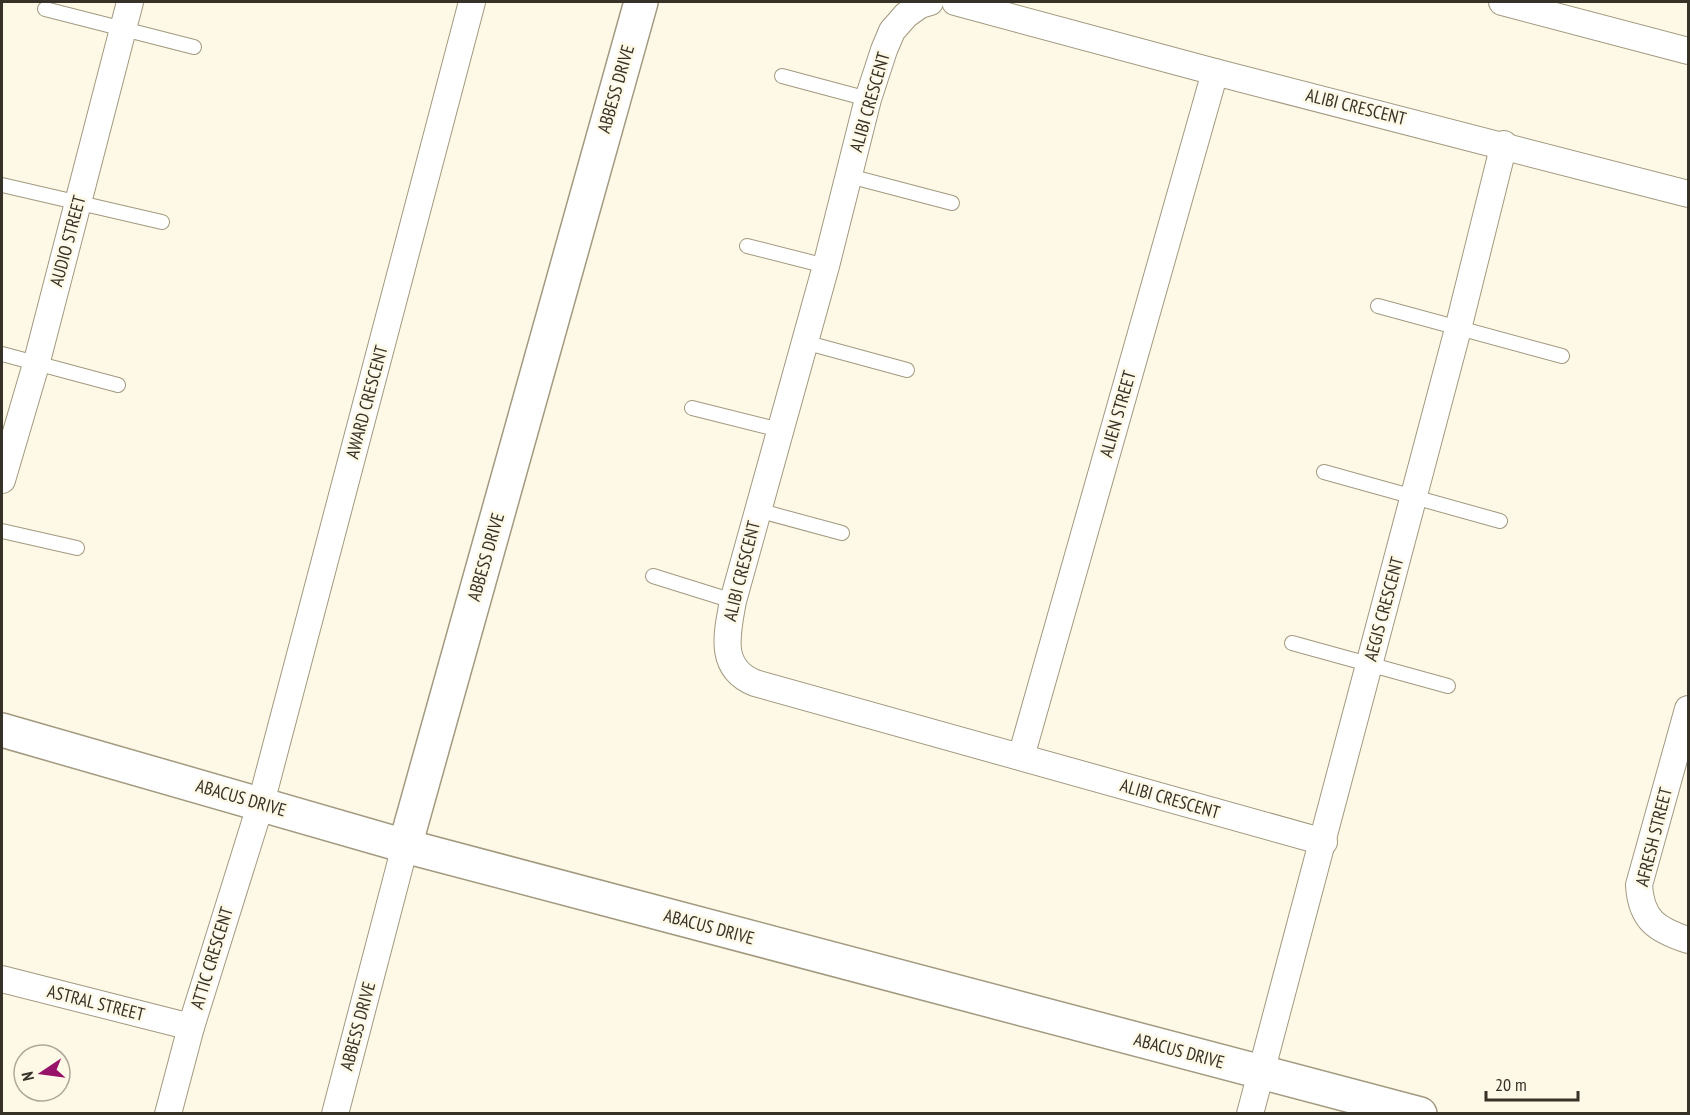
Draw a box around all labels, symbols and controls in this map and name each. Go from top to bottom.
street label: ABBESS DRIVE [592,42,639,136]
street label: ALIBI CRESCENT [844,49,895,154]
street label: ALIBI CRESCENT [1304,83,1409,130]
street label: AUDIO STREET [44,193,91,289]
street label: AWARD CRESCENT [340,343,393,461]
street label: ALIEN STREET [1094,368,1141,460]
street label: ABBESS DRIVE [462,510,509,604]
street label: ALIBI CRESCENT [718,518,765,623]
street label: AEGIS CRESCENT [1359,554,1408,663]
street label: ALIBI CRESCENT [1118,773,1223,824]
street label: ABACUS DRIVE [193,774,289,821]
street label: AFRESH STREET [1630,785,1677,889]
street label: ABACUS DRIVE [661,903,757,950]
street label: ATTIC CRESCENT [185,904,238,1012]
street label: ASTRAL STREET [45,979,147,1026]
street label: ABBESS DRIVE [335,979,380,1073]
street label: ABACUS DRIVE [1131,1027,1227,1074]
north arrow [12,1043,72,1103]
scale bar [1486,1064,1578,1102]
text: N [17,1070,38,1083]
text: 20 m [1495,1073,1527,1096]

